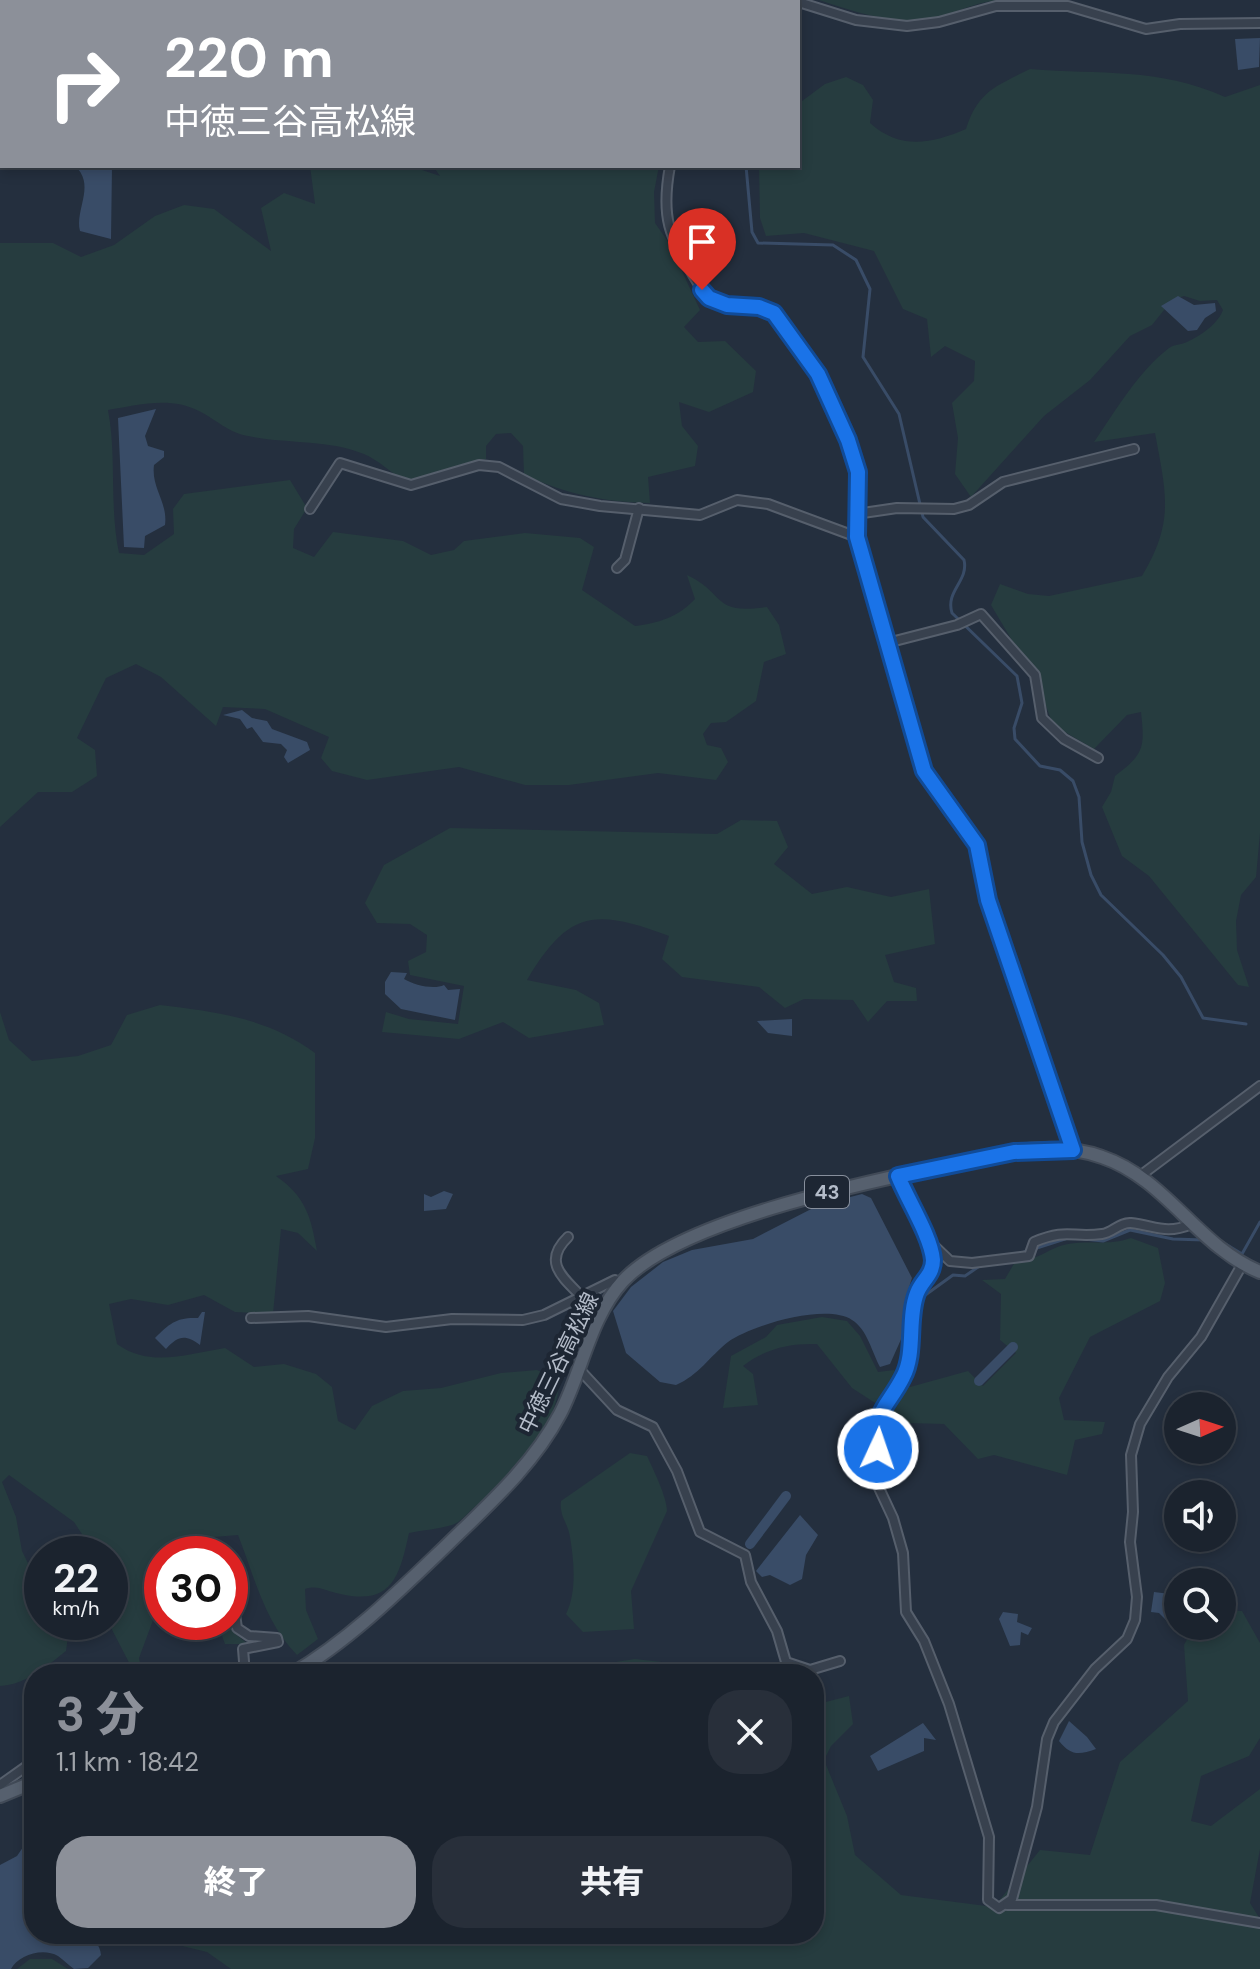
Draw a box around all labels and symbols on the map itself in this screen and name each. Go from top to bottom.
pin [668,208,736,290]
road number: 43 [805,1176,849,1208]
street label: 中徳三谷高松線 [512,1288,605,1439]
north arrow [1164,1392,1236,1464]
position arrow [836,1407,920,1491]
speed limit sign: 30 [144,1536,248,1640]

